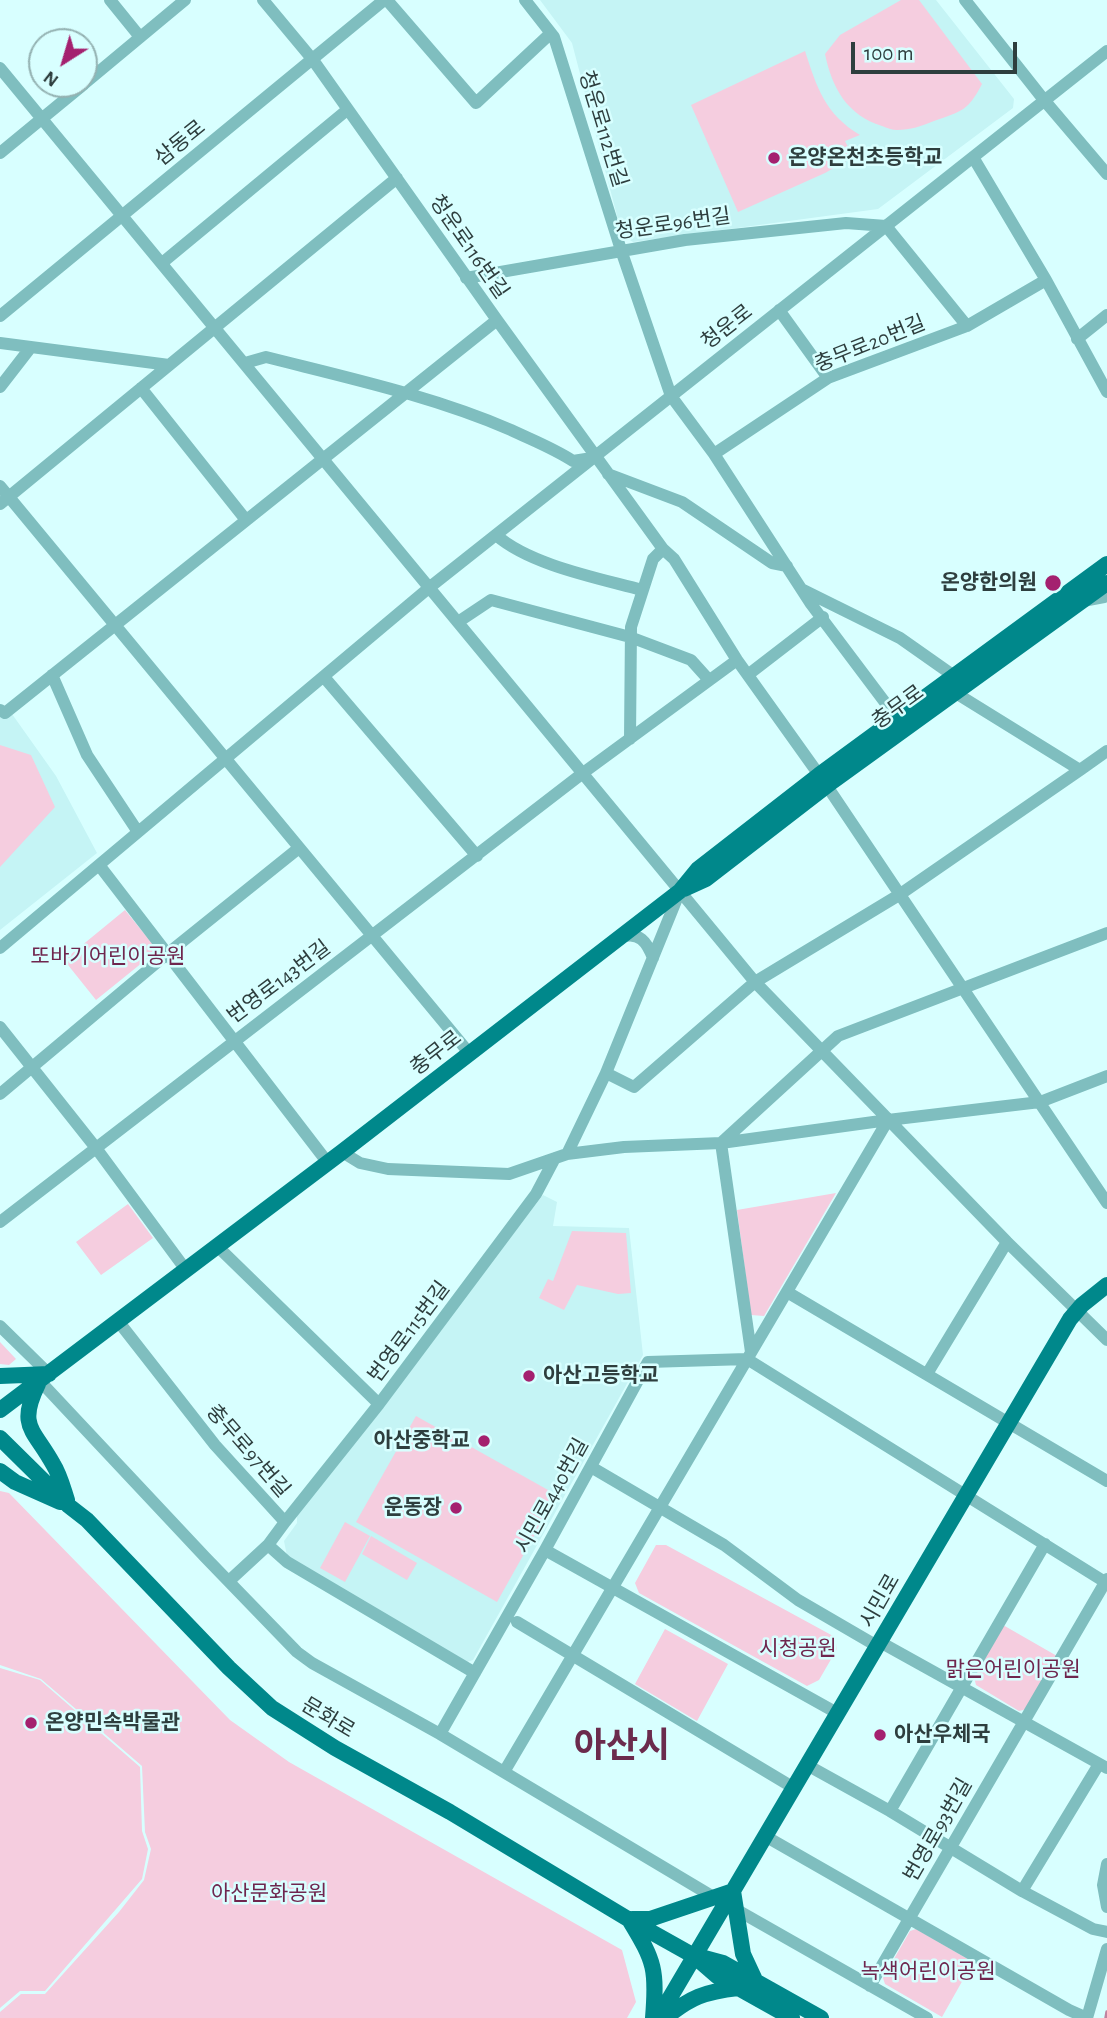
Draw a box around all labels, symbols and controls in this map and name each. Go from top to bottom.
north arrow [28,28,98,98]
scale bar [855,28,1021,72]
text: 100 m [864,43,914,64]
text: N [40,67,62,90]
street label: 청운로112번길 [573,68,633,190]
street label: 삼동로 [150,115,210,171]
place label: 온양온천초등학교 [788,145,943,171]
marker: 온양온천초등학교 [766,150,782,166]
street label: 청운로116번길 [424,190,514,304]
street label: 청운로96번길 [614,203,732,245]
street label: 청운로 [696,299,758,355]
street label: 충무로20번길 [811,310,929,378]
place label: 온양한의원 [940,570,1037,596]
marker: 온양한의원 [1043,573,1063,593]
street label: 충무로 [867,680,929,734]
street label: 번영로143번길 [222,935,336,1029]
park label: 또바기어린이공원 [31,944,185,970]
street label: 충무로 [405,1025,467,1081]
street label: 번영로115번길 [363,1277,455,1387]
place label: 아산고등학교 [543,1363,659,1389]
marker: 아산고등학교 [521,1368,537,1384]
street label: 충무로97번길 [201,1399,295,1503]
place label: 아산중학교 [373,1428,470,1454]
marker: 아산중학교 [476,1433,492,1449]
street label: 시민로440번길 [510,1434,594,1558]
place label: 운동장 [384,1495,442,1521]
marker: 운동장 [448,1500,464,1516]
street label: 시민로 [855,1570,905,1632]
park label: 시청공원 [759,1636,837,1662]
park label: 맑은어린이공원 [945,1657,1081,1683]
street label: 문화로 [297,1692,359,1744]
place label: 온양민속박물관 [45,1710,180,1736]
marker: 온양민속박물관 [23,1715,39,1731]
place label: 아산우체국 [894,1722,991,1748]
district label: 아산시 [574,1725,670,1767]
marker: 아산우체국 [872,1727,888,1743]
street label: 번영로93번길 [898,1774,978,1886]
park label: 아산문화공원 [211,1881,327,1907]
park label: 녹색어린이공원 [860,1959,996,1985]

